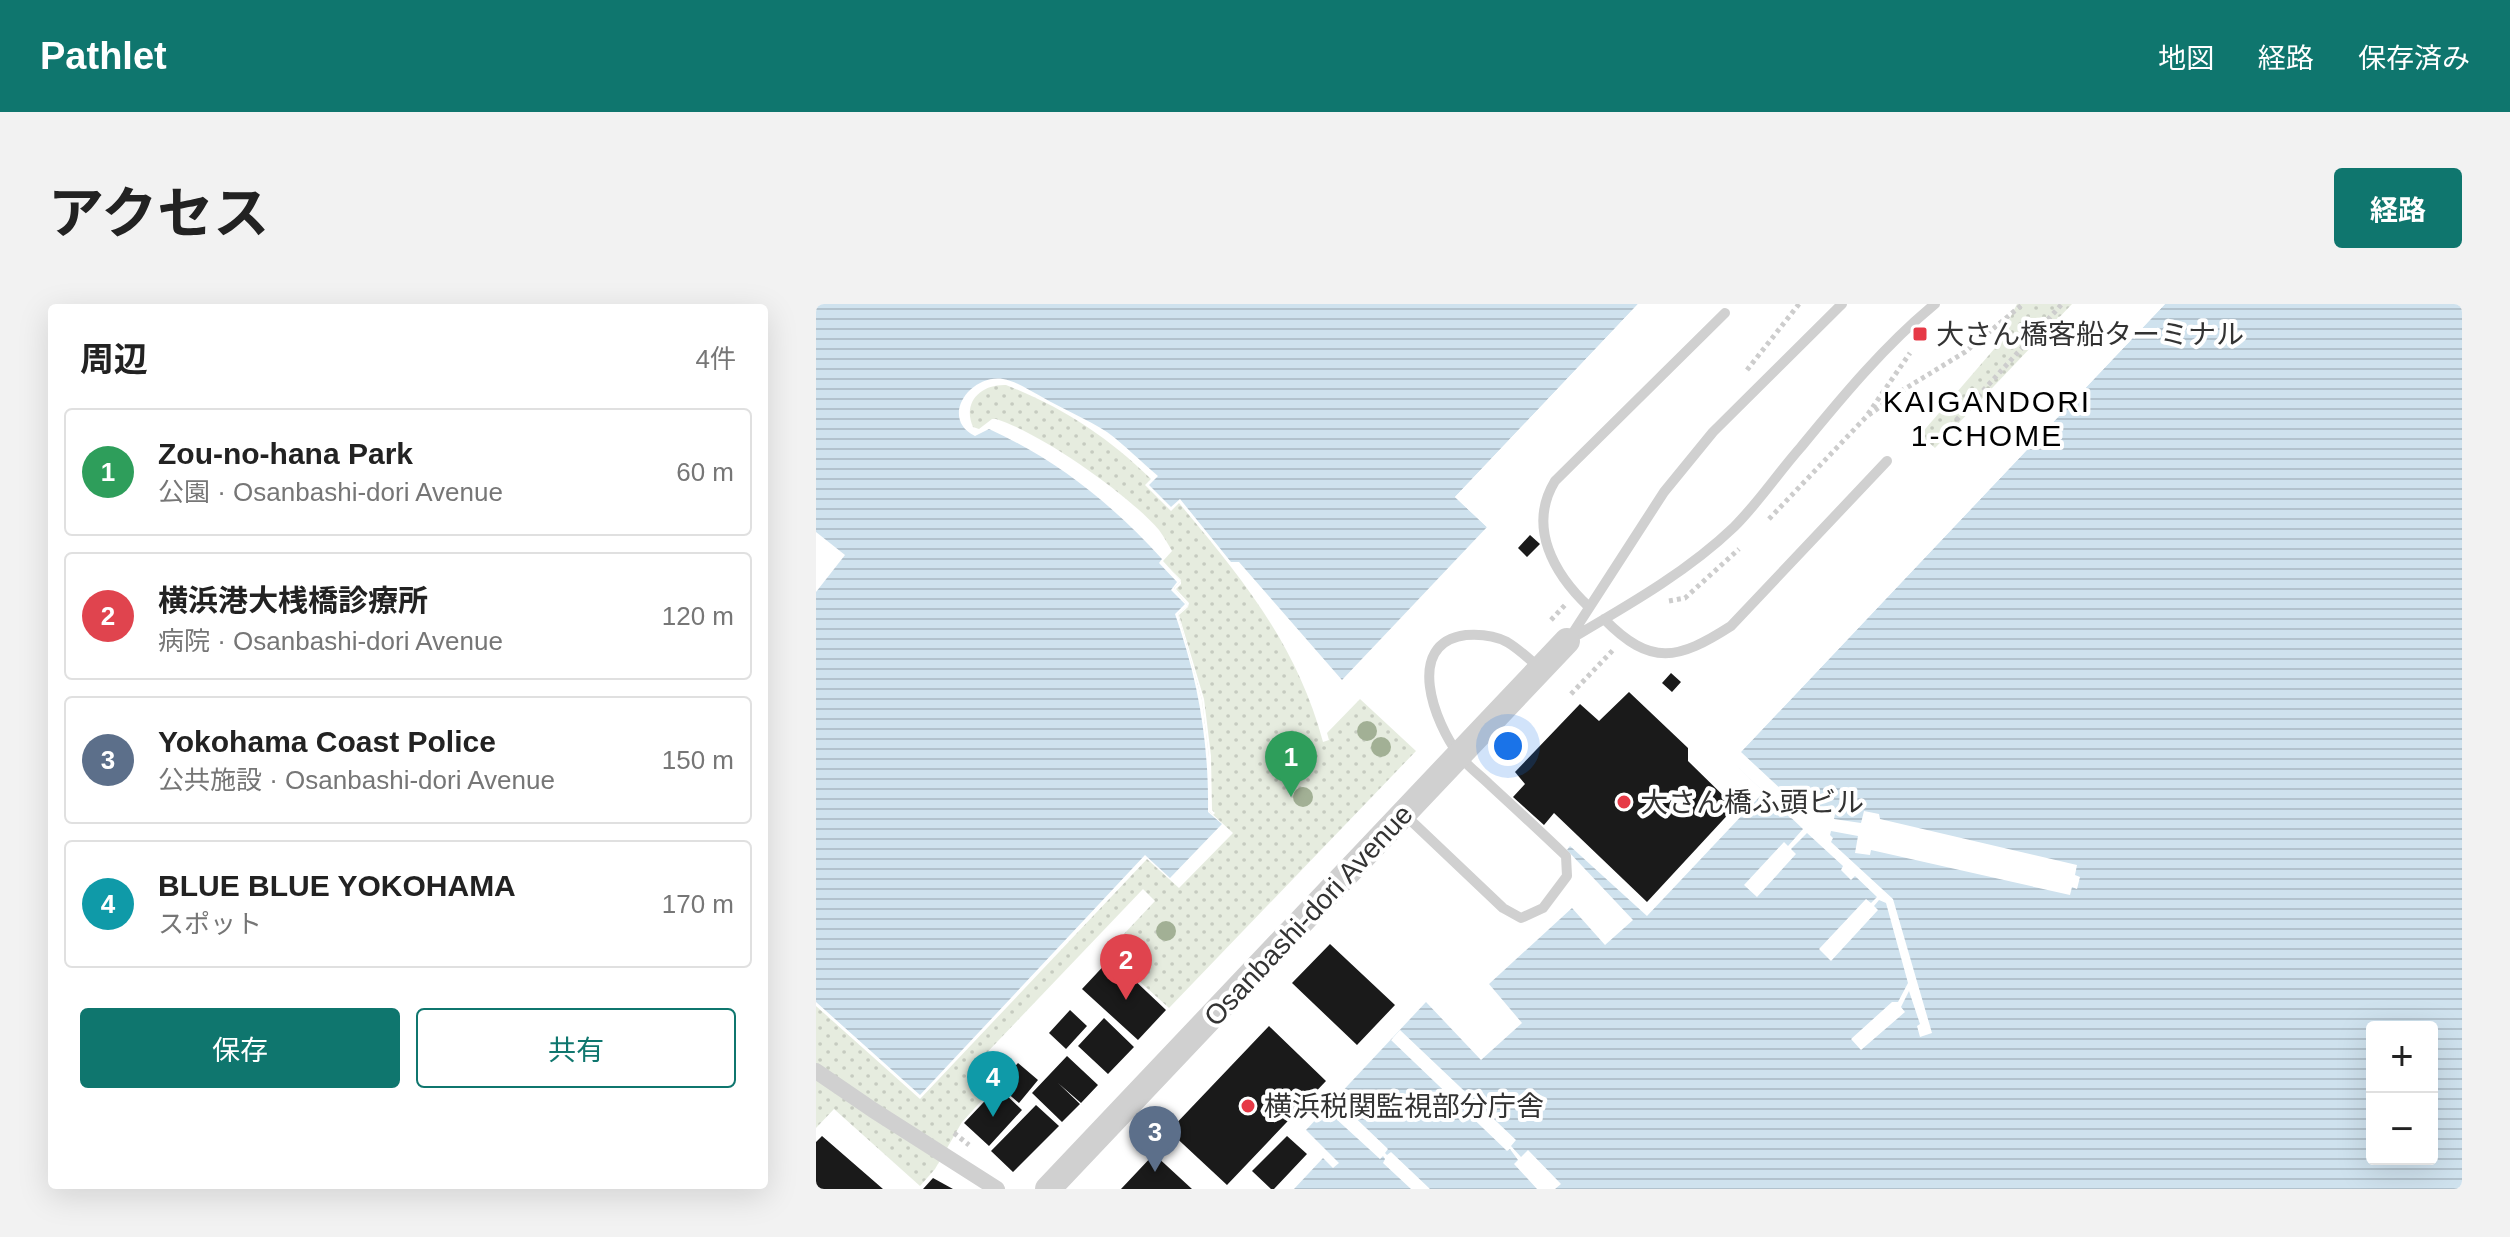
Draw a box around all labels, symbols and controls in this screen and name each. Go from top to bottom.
text: Pathlet [40,35,167,77]
text: 地図 [2158,43,2214,74]
text: 経路 [2258,43,2314,74]
text: 保存済み [2358,43,2470,74]
button: 経路 [2334,168,2462,248]
text: アクセス [48,182,269,245]
place label: 大さん橋客船ターミナル [1936,319,2244,350]
marker: 大さん橋客船ターミナル [1911,325,1929,343]
text: 周辺 [80,340,148,378]
text: 4件 [696,344,736,374]
district label: KAIGANDORI 1-CHOME [1883,385,2091,452]
text: Zou-no-hana Park [158,437,413,470]
text: 1 [101,457,115,487]
text: 60 m [676,457,734,487]
text: 公園 · Osanbashi-dori Avenue [158,477,503,507]
text: 横浜港大桟橋診療所 [158,584,428,617]
text: 2 [101,601,115,631]
text: 120 m [662,601,734,631]
text: 病院 · Osanbashi-dori Avenue [158,626,503,656]
text: Yokohama Coast Police [158,725,496,758]
your location [1488,726,1528,766]
pin: 1 [1265,731,1317,797]
text: 3 [101,745,115,775]
text: 150 m [662,745,734,775]
text: 公共施設 · Osanbashi-dori Avenue [158,765,555,795]
place label: 大さん橋ふ頭ビル [1640,787,1864,818]
marker: 大さん橋ふ頭ビル [1615,793,1633,811]
street label: Osanbashi-dori Avenue [1198,799,1419,1032]
text: BLUE BLUE YOKOHAMA [158,869,516,902]
text: 4 [101,889,115,919]
text: 170 m [662,889,734,919]
text: スポット [158,909,262,939]
pin: 2 [1100,934,1152,1000]
button: 保存 [80,1008,400,1088]
button: 共有 [416,1008,736,1088]
map controls [2366,1021,2438,1165]
button: + [2366,1021,2438,1093]
pin: 4 [967,1051,1019,1117]
place label: 横浜税関監視部分庁舎 [1264,1091,1544,1122]
button: − [2366,1093,2438,1165]
marker: 横浜税関監視部分庁舎 [1239,1097,1257,1115]
pin: 3 [1129,1106,1181,1172]

